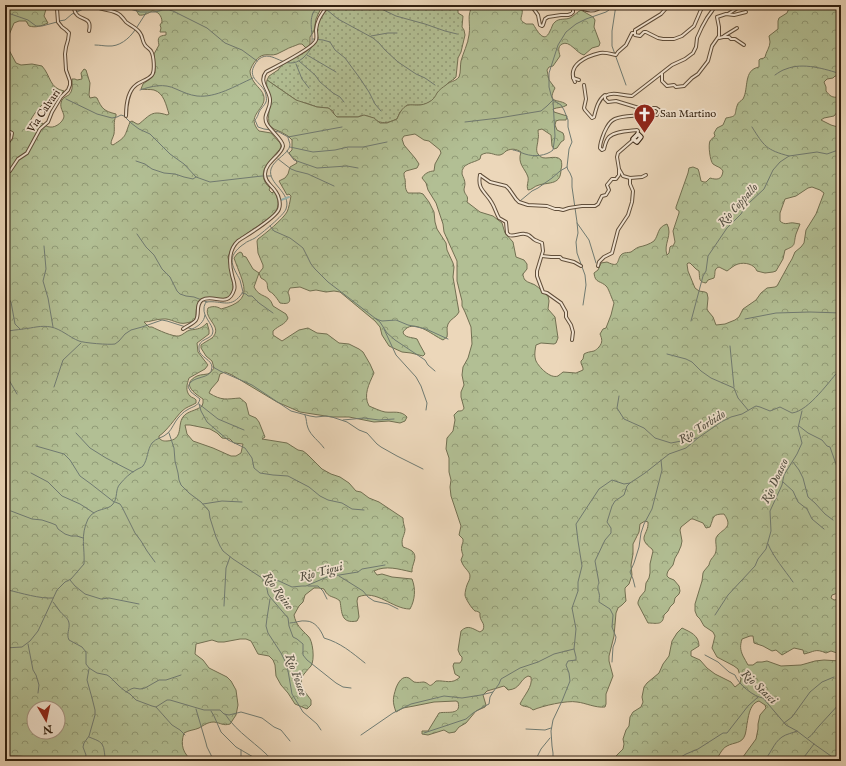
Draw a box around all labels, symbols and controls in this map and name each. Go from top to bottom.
street label: Via Calvari [24,87,64,136]
church icon: San Martino [632,101,658,134]
place label: San Martino [660,107,716,121]
water label: Rio Coppallo [715,180,761,230]
water label: Rio Torbido [676,407,728,447]
water label: Rio Doasco [758,456,792,506]
water label: Rio Tigui [298,559,346,586]
water label: Rio Roine [259,569,297,613]
water label: Rio Fossee [281,652,311,698]
water label: Rio Stasci [738,666,781,709]
north arrow [26,700,66,740]
text: N [41,721,54,737]

